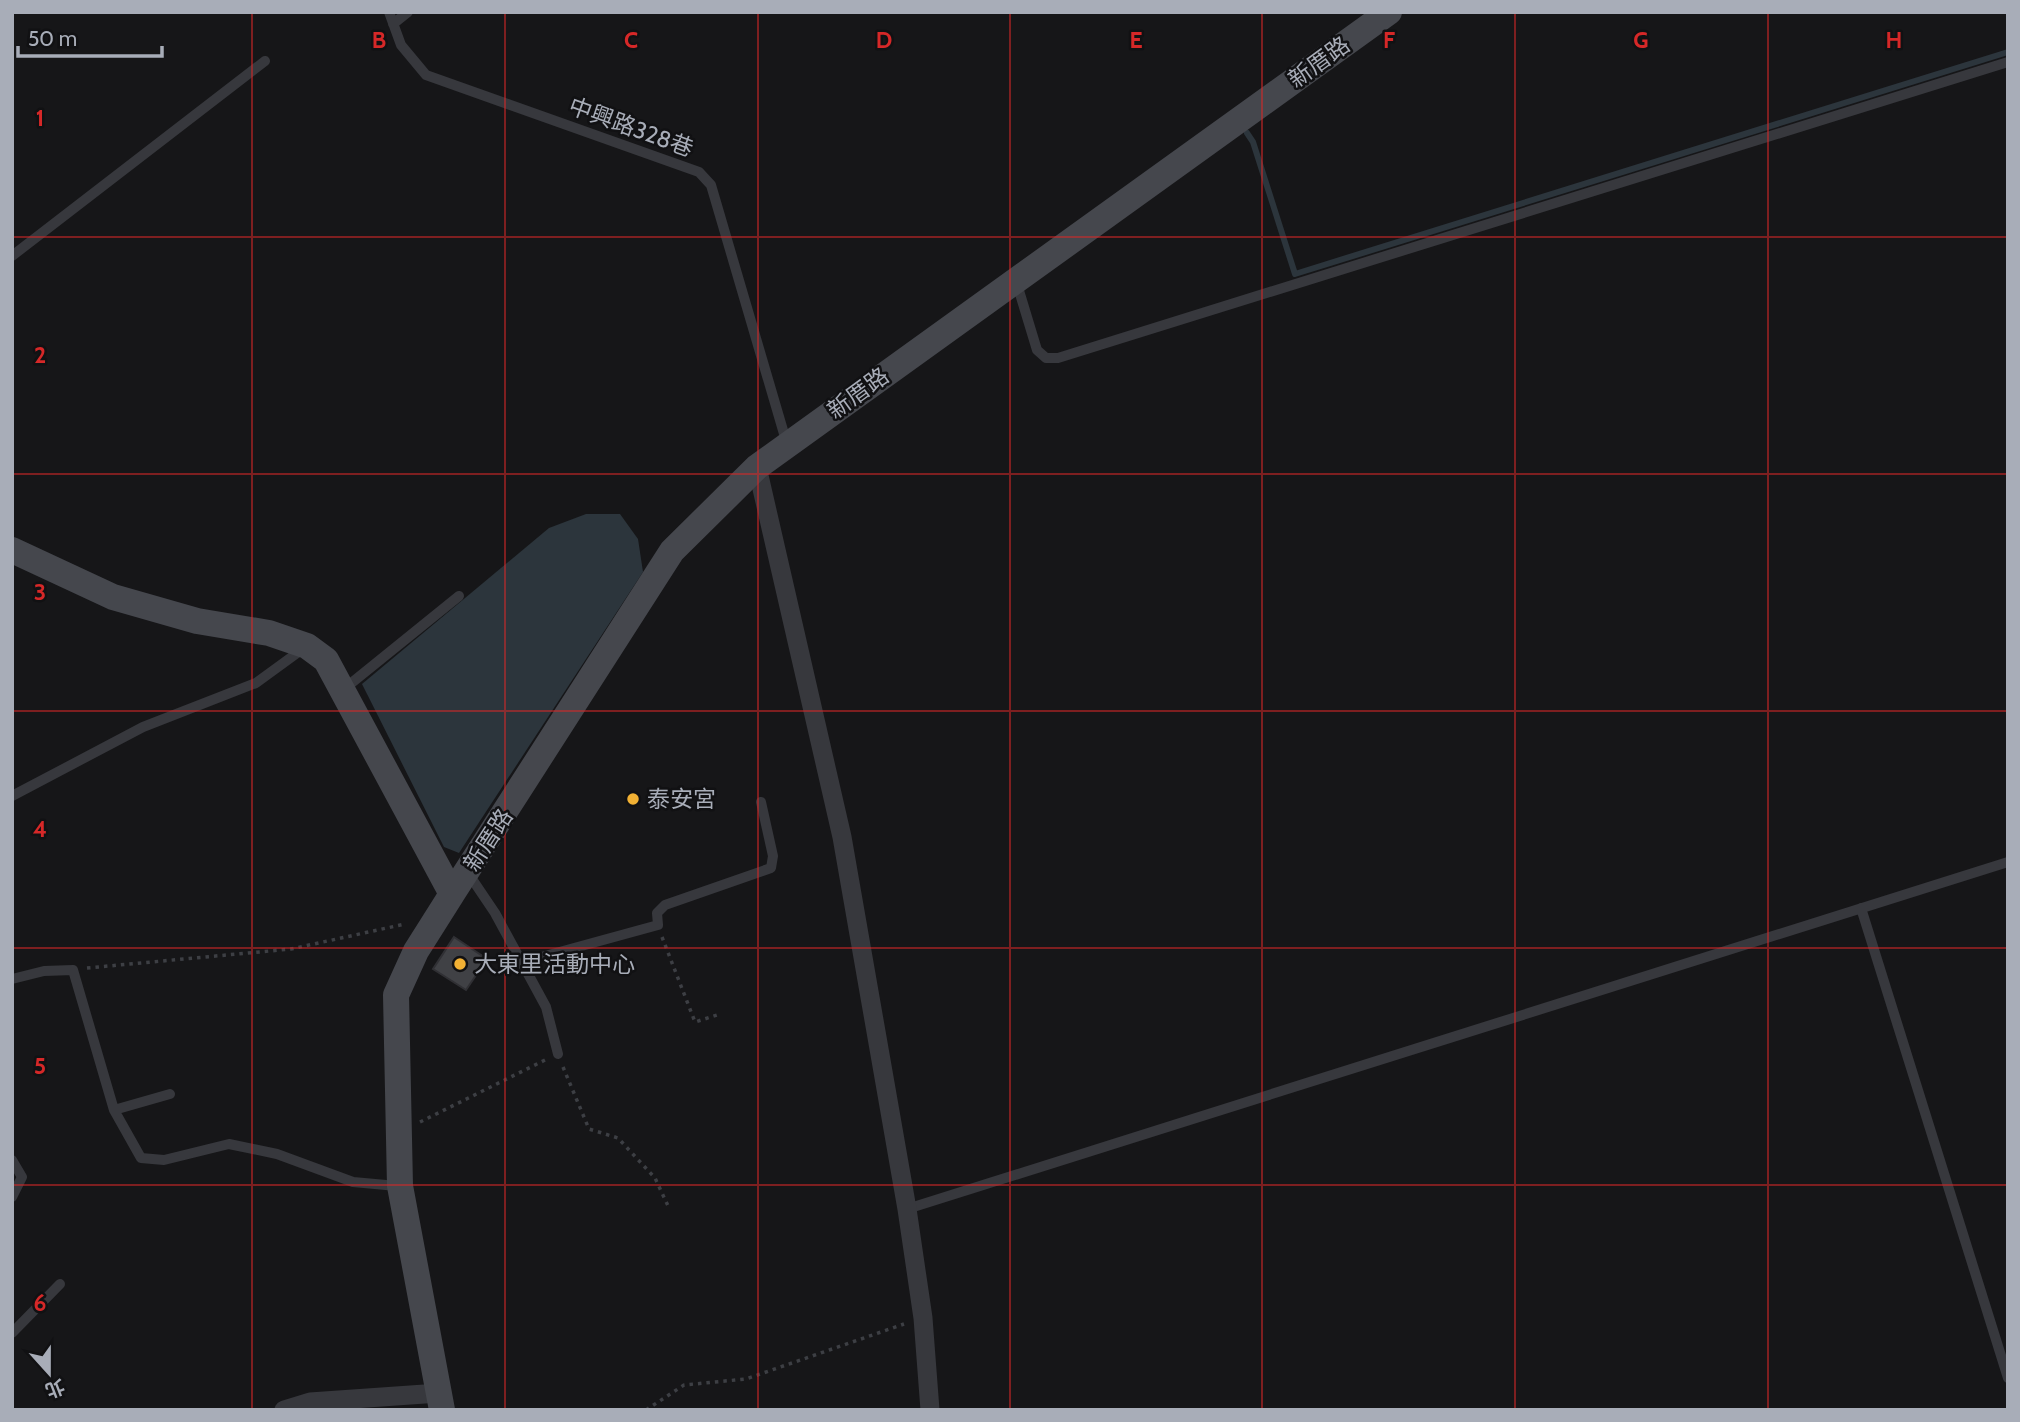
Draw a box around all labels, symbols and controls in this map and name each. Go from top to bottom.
scale bar [18,14,161,58]
text: 50 m [28,26,77,51]
text: B [372,26,386,54]
text: C [624,26,638,54]
text: D [876,26,892,54]
text: E [1129,26,1143,54]
text: F [1383,26,1395,54]
text: G [1633,26,1649,54]
text: H [1886,26,1902,54]
street label: 新厝路 [1283,30,1355,94]
street label: 中興路328巷 [565,92,697,162]
text: 1 [36,104,44,132]
text: 2 [34,341,46,369]
street label: 新厝路 [822,361,894,425]
text: 3 [34,578,46,606]
place label: 泰安宮 [647,785,716,813]
marker: 泰安宮 [625,791,641,807]
street label: 新厝路 [457,803,519,877]
text: 4 [33,815,47,843]
place label: 大東里活動中心 [474,950,635,978]
marker: 大東里活動中心 [452,956,468,972]
text: 5 [34,1052,46,1080]
text: 6 [34,1289,46,1317]
north arrow [14,1338,84,1408]
text: 北 [42,1374,68,1403]

